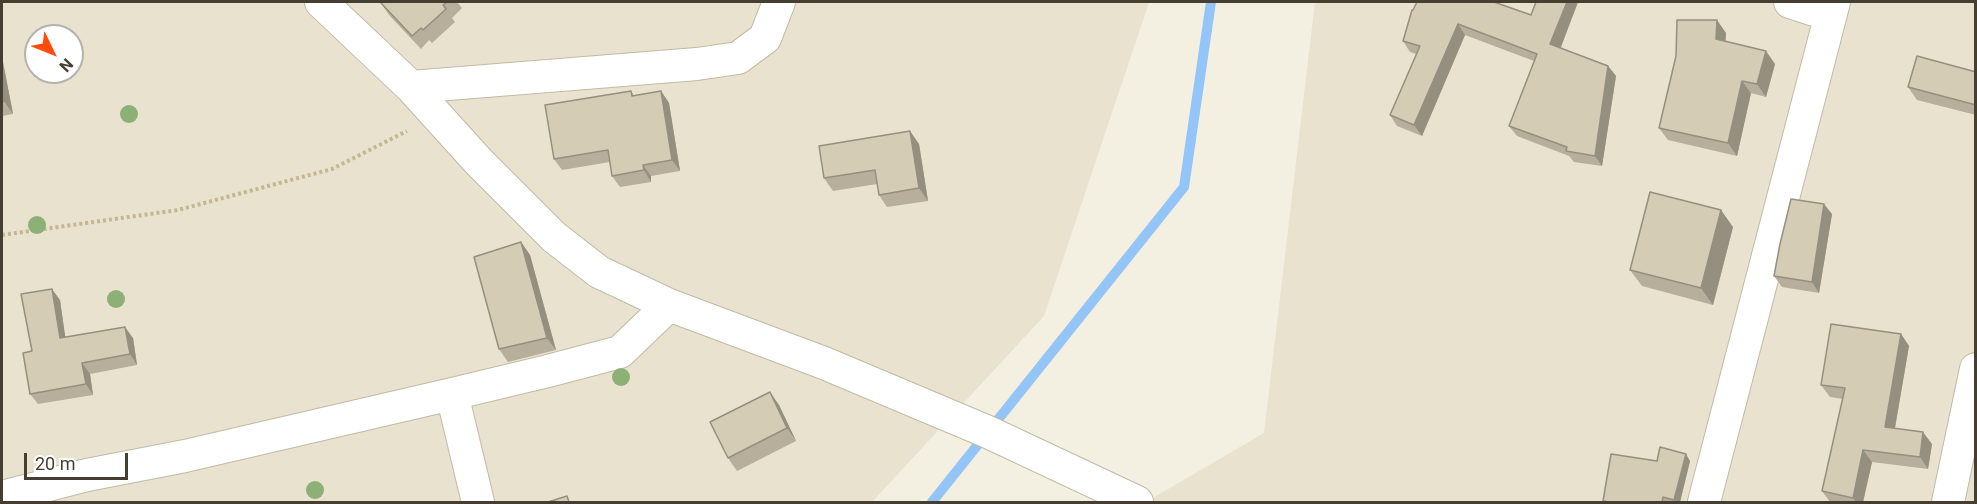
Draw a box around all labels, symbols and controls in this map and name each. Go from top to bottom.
north arrow [24,24,84,84]
text: N [55,55,77,76]
scale bar [27,441,130,479]
text: 20 m [35,453,75,474]

